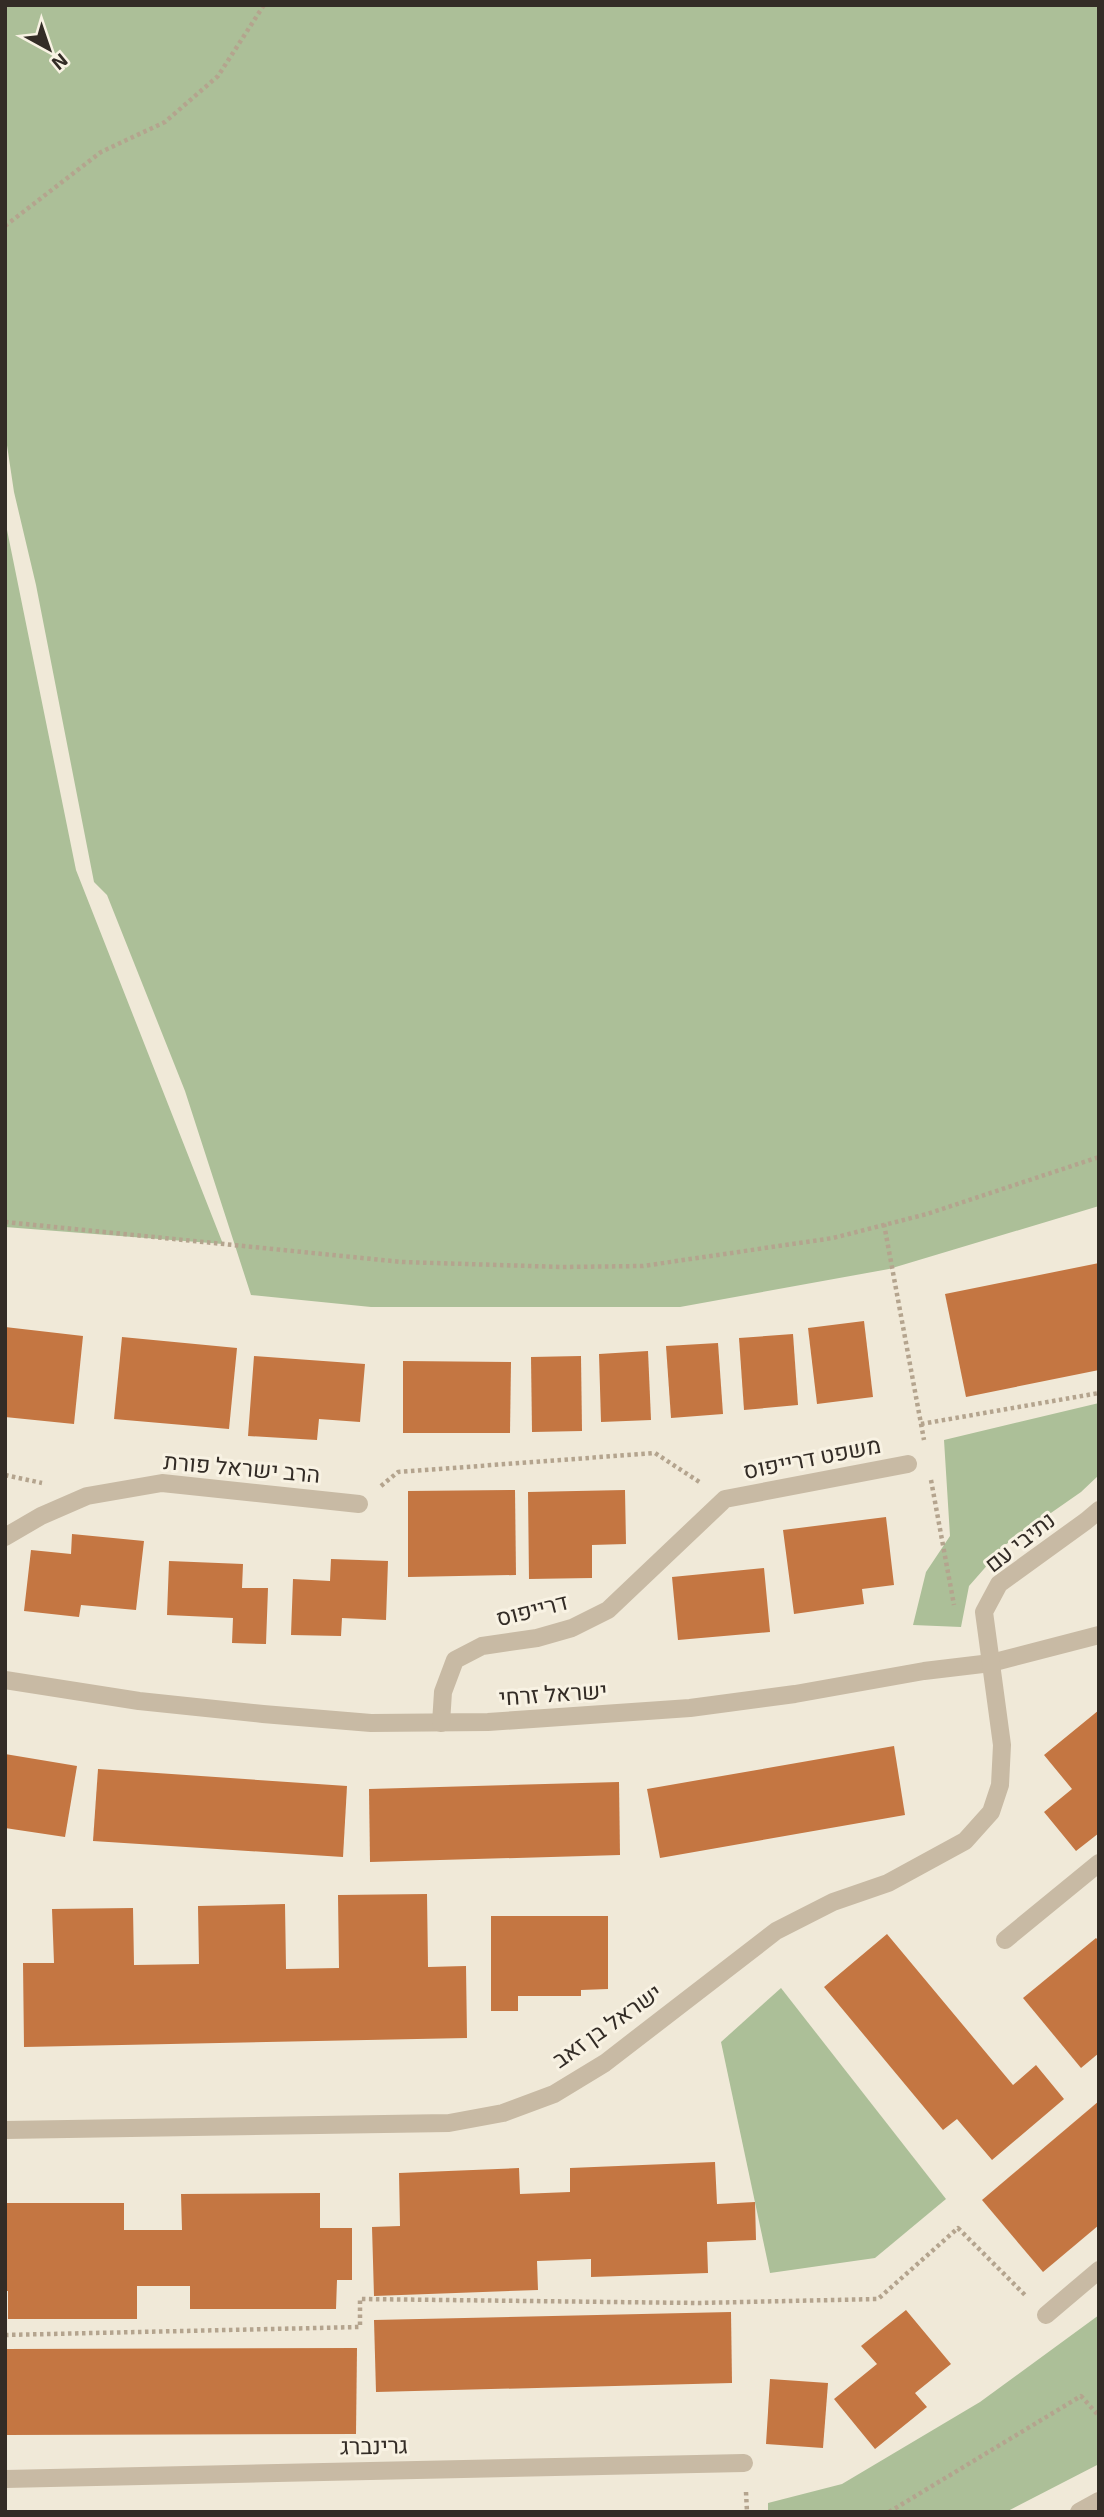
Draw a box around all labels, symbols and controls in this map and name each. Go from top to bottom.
north arrow [14,14,84,84]
text: N [48,49,73,76]
street label: משפט דרייפוס [741,1430,883,1484]
street label: הרב ישראל פורת [163,1446,322,1488]
street label: נתיבי עם [979,1505,1060,1577]
street label: דרייפוס [493,1587,571,1631]
street label: ישראל זרחי [498,1675,608,1711]
street label: ישראל בן זאב [546,1977,666,2073]
street label: גרינברג [340,2430,408,2460]

